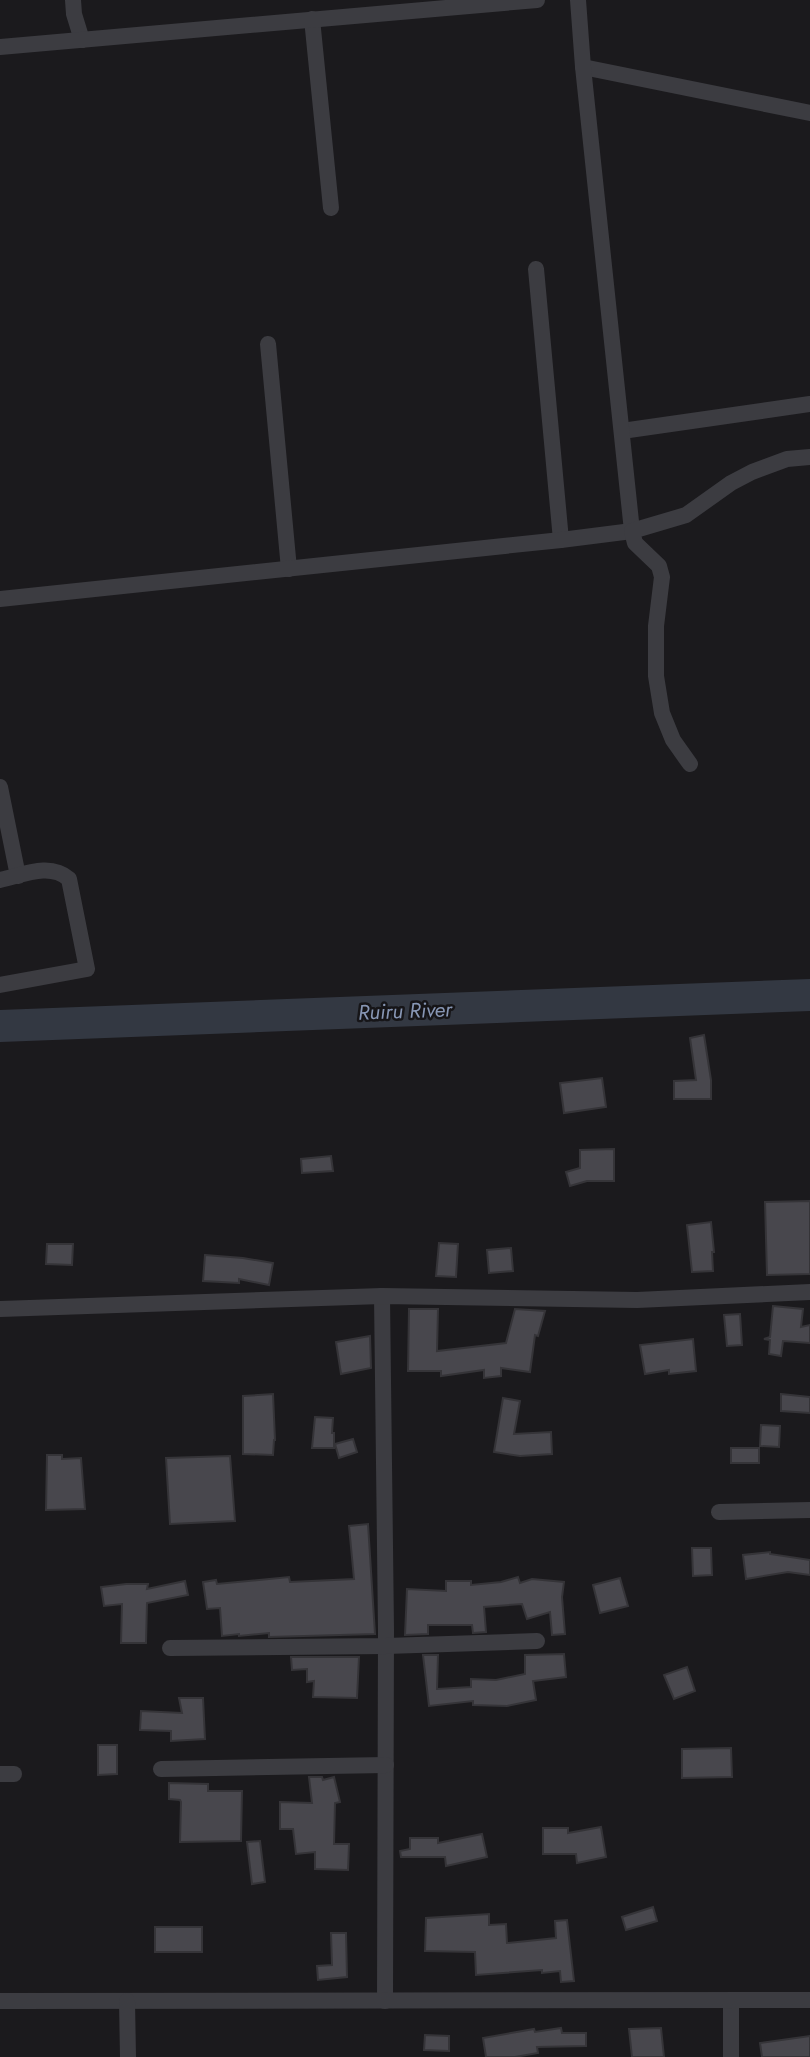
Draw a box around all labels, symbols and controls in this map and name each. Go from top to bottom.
water label: Ruiru River [357,994,454,1028]

